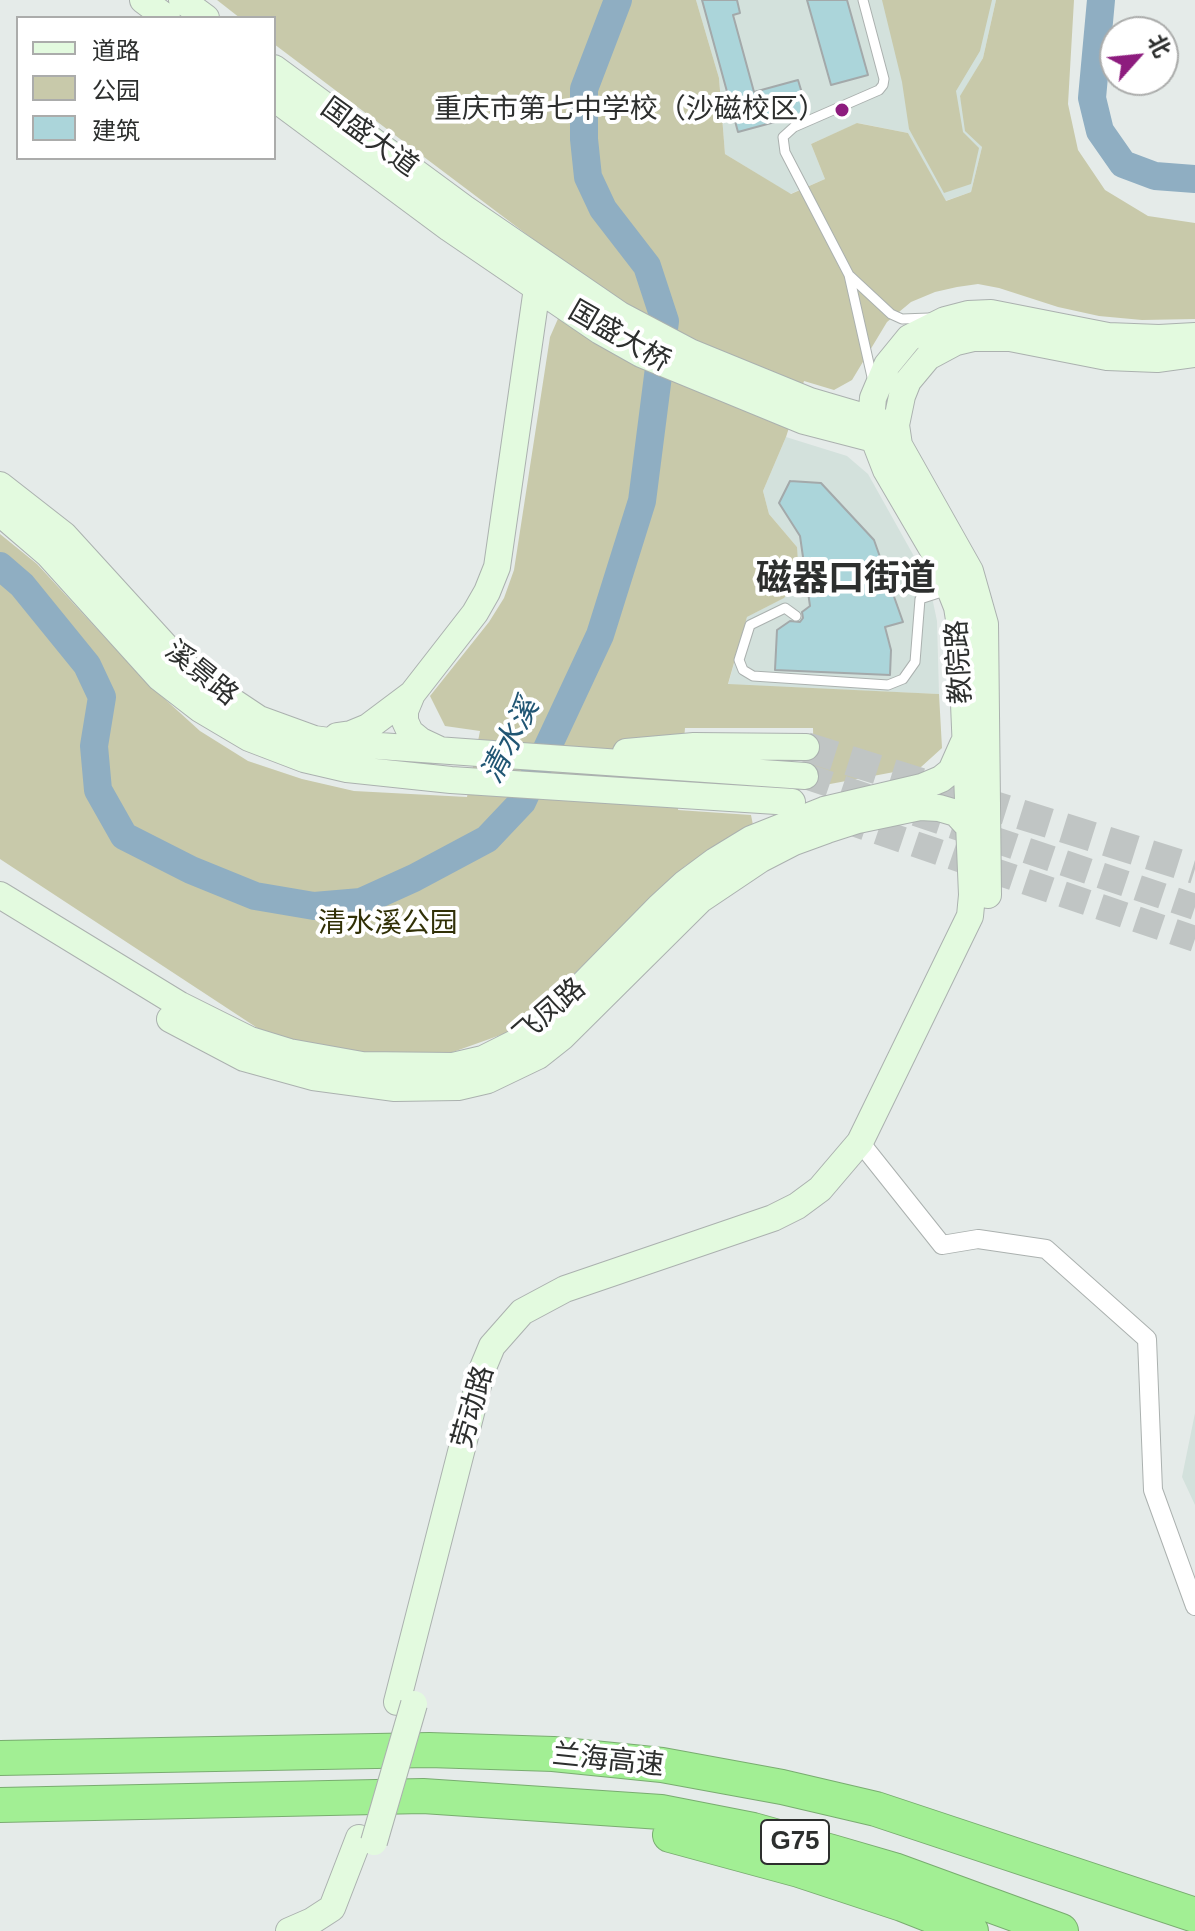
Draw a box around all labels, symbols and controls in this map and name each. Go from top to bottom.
legend [16,16,276,160]
north arrow [1099,16,1179,96]
text: 北 [1143,30,1175,61]
text: 道路 [92,37,140,64]
text: 公园 [92,77,140,104]
street label: 国盛大道 [314,91,424,185]
place label: 重庆市第七中学校（沙磁校区） [434,93,826,127]
marker: 重庆市第七中学校（沙磁校区） [833,101,851,119]
text: 建筑 [92,117,140,144]
street label: 国盛大桥 [562,294,676,380]
district label: 磁器口街道 [756,558,936,602]
street label: 教院路 [941,619,979,705]
street label: 溪景路 [158,635,244,713]
water label: 清水溪 [475,693,547,789]
park label: 清水溪公园 [318,907,458,941]
street label: 飞凤路 [507,972,593,1052]
street label: 劳动路 [446,1362,502,1452]
street label: 兰海高速 [551,1738,665,1784]
road number: G75 [761,1820,829,1864]

